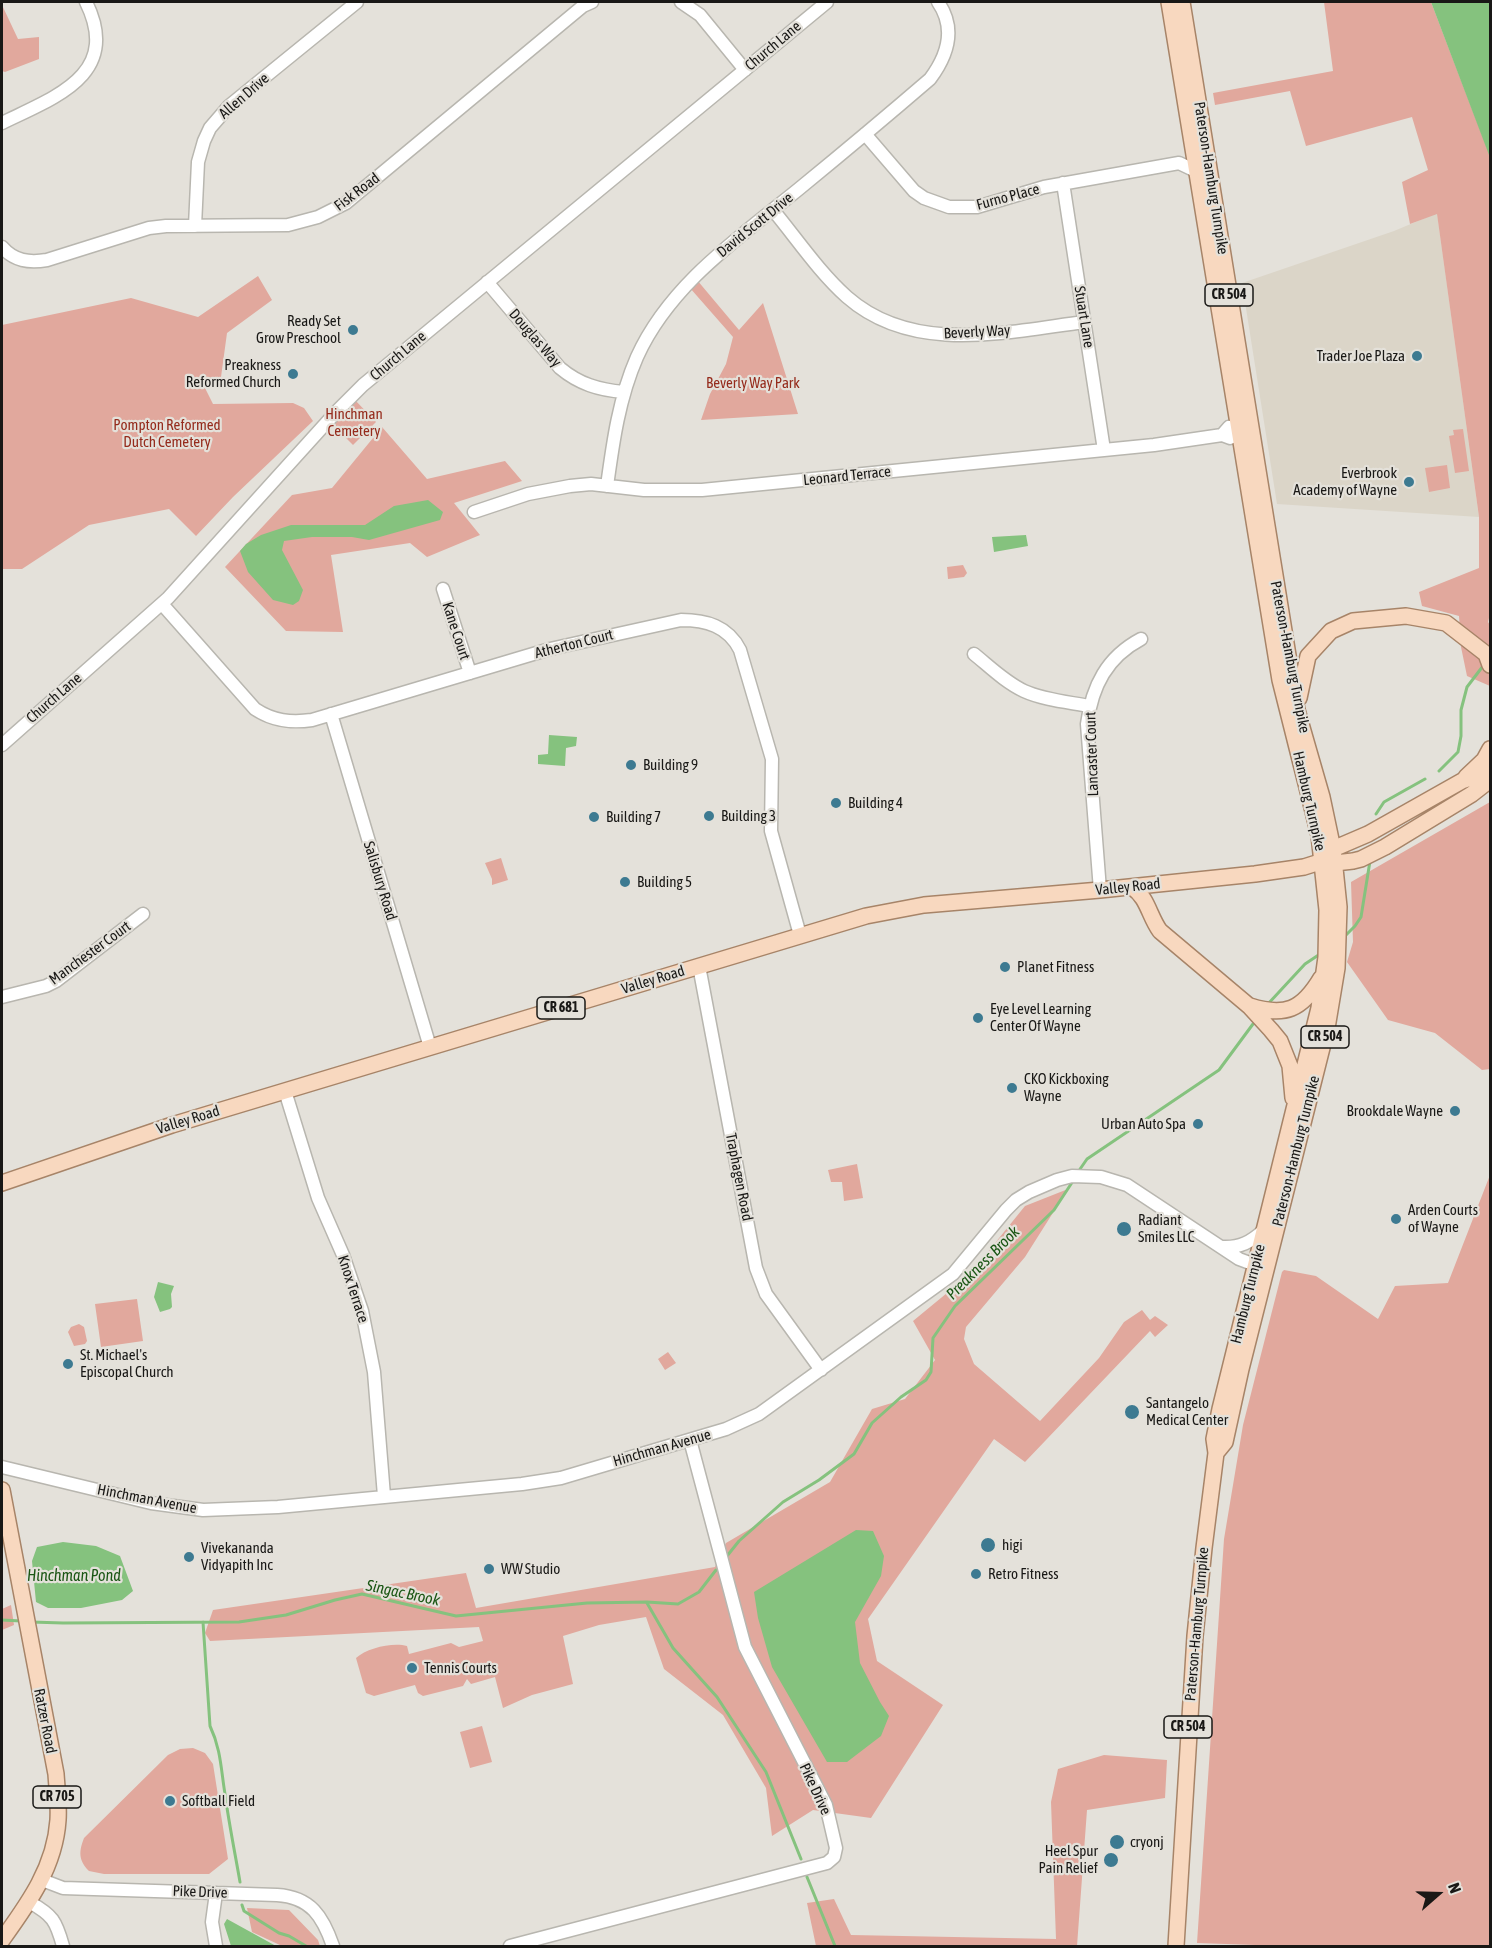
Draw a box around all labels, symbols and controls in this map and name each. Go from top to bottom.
street label: Church Lane [741,17,805,75]
street label: Allen Drive [215,69,273,123]
street label: Paterson-Hamburg Turnpike [1190,100,1232,256]
street label: Fisk Road [331,169,383,215]
street label: Furno Place [974,180,1042,214]
street label: David Scott Drive [713,189,797,261]
road number: CR 504 [1205,284,1253,306]
street label: Stuart Lane [1070,285,1098,349]
street label: Douglas Way [505,305,565,371]
place label: Ready Set Grow Preschool [256,312,341,347]
street label: Beverly Way [943,321,1011,343]
marker: Ready Set Grow Preschool [346,323,360,337]
street label: Church Lane [366,327,430,385]
place label: Trader Joe Plaza [1316,347,1405,365]
marker: Trader Joe Plaza [1410,349,1424,363]
place label: Preakness Reformed Church [186,356,281,391]
marker: Preakness Reformed Church [286,367,300,381]
park label: Beverly Way Park [706,374,800,392]
park label: Hinchman Cemetery [325,405,383,440]
park label: Pompton Reformed Dutch Cemetery [113,416,221,451]
street label: Leonard Terrace [802,462,892,490]
place label: Everbrook Academy of Wayne [1293,464,1397,499]
marker: Everbrook Academy of Wayne [1402,475,1416,489]
street label: Paterson-Hamburg Turnpike [1266,579,1314,735]
street label: Kane Court [438,600,474,662]
street label: Atherton Court [533,626,615,662]
street label: Church Lane [23,669,85,727]
street label: Lancaster Court [1082,711,1102,797]
street label: Hamburg Turnpike [1289,749,1329,853]
place label: Building 9 [643,756,698,774]
marker: Building 9 [624,758,638,772]
place label: Building 4 [848,794,903,812]
marker: Building 4 [829,796,843,810]
place label: Building 3 [721,807,776,825]
place label: Building 7 [606,808,661,826]
marker: Building 3 [702,809,716,823]
marker: Building 7 [587,810,601,824]
street label: Salisbury Road [359,839,401,923]
place label: Building 5 [637,873,692,891]
marker: Building 5 [618,875,632,889]
street label: Valley Road [1095,875,1161,899]
street label: Manchester Court [46,917,134,989]
place label: Planet Fitness [1017,958,1094,976]
marker: Planet Fitness [998,960,1012,974]
street label: Valley Road [619,962,687,998]
road number: CR 681 [537,997,585,1019]
place label: Eye Level Learning Center Of Wayne [990,1000,1091,1035]
marker: Eye Level Learning Center Of Wayne [971,1011,985,1025]
road number: CR 504 [1301,1026,1349,1048]
place label: CKO Kickboxing Wayne [1024,1070,1109,1105]
street label: Paterson-Hamburg Turnpike [1269,1074,1323,1228]
marker: CKO Kickboxing Wayne [1005,1081,1019,1095]
street label: Valley Road [154,1102,222,1138]
place label: Brookdale Wayne [1347,1102,1443,1120]
marker: Brookdale Wayne [1448,1104,1462,1118]
place label: Urban Auto Spa [1101,1115,1186,1133]
marker: Urban Auto Spa [1191,1117,1205,1131]
street label: Traphagen Road [722,1132,756,1222]
place label: Arden Courts of Wayne [1408,1201,1478,1236]
place label: Radiant Smiles LLC [1138,1211,1195,1246]
marker: Arden Courts of Wayne [1389,1212,1403,1226]
marker: Radiant Smiles LLC [1115,1220,1133,1238]
water label: Preakness Brook [942,1222,1024,1304]
street label: Hamburg Turnpike [1227,1242,1269,1346]
street label: Knox Terrace [334,1253,372,1325]
place label: St. Michael's Episcopal Church [80,1346,173,1381]
marker: St. Michael's Episcopal Church [61,1357,75,1371]
place label: Santangelo Medical Center [1146,1394,1228,1429]
marker: Santangelo Medical Center [1123,1403,1141,1421]
street label: Hinchman Avenue [611,1425,713,1471]
street label: Hinchman Avenue [96,1481,198,1517]
marker: higi [979,1536,997,1554]
place label: higi [1002,1536,1023,1554]
place label: Vivekananda Vidyapith Inc [201,1539,274,1574]
street label: Paterson-Hamburg Turnpike [1181,1546,1213,1702]
marker: Vivekananda Vidyapith Inc [182,1550,196,1564]
place label: WW Studio [501,1560,560,1578]
marker: WW Studio [482,1562,496,1576]
place label: Retro Fitness [988,1565,1059,1583]
water label: Hinchman Pond [27,1566,121,1586]
marker: Retro Fitness [969,1567,983,1581]
water label: Singac Brook [364,1576,442,1610]
place label: Tennis Courts [424,1659,497,1677]
marker: Tennis Courts [405,1661,419,1675]
street label: Ratzer Road [30,1687,60,1755]
road number: CR 504 [1164,1716,1212,1738]
street label: Pike Drive [795,1760,835,1818]
road number: CR 705 [33,1786,81,1808]
place label: Softball Field [182,1792,255,1810]
marker: Softball Field [163,1794,177,1808]
marker: cryonj [1108,1833,1126,1851]
place label: cryonj [1130,1833,1164,1851]
place label: Heel Spur Pain Relief [1039,1842,1098,1877]
marker: Heel Spur Pain Relief [1102,1851,1120,1869]
north arrow [1408,1864,1468,1924]
text: N [1445,1880,1465,1895]
street label: Pike Drive [172,1882,228,1902]

